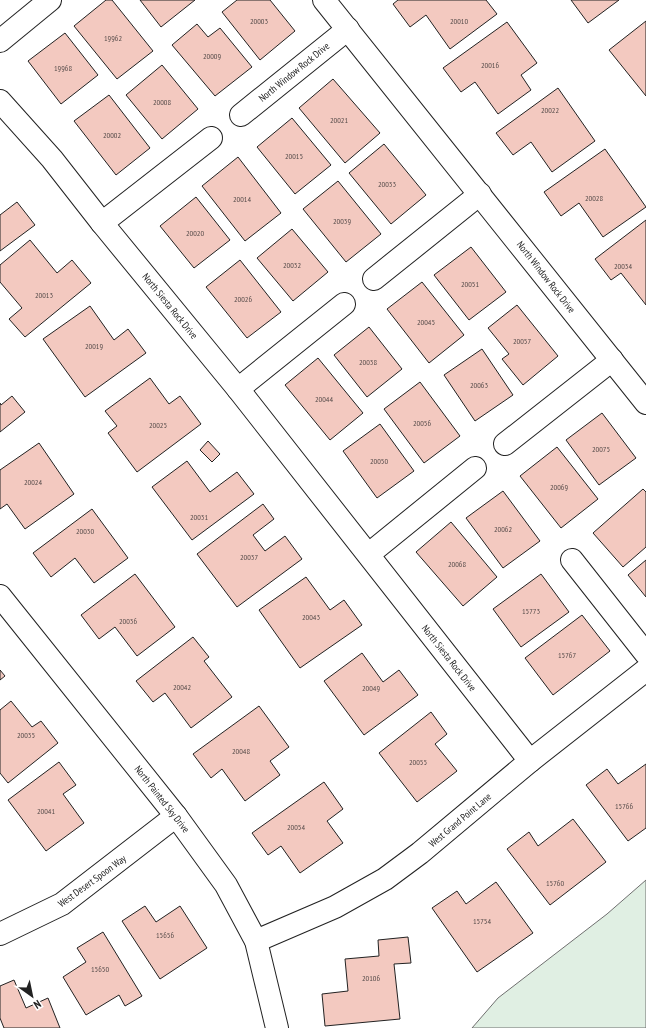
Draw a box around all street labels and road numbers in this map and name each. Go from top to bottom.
street label: North Window Rock Drive [256,39,332,105]
street label: North Window Rock Drive [514,238,578,316]
street label: North Siesta Rock Drive [139,270,201,342]
street label: North Siesta Rock Drive [419,622,479,694]
street label: North Painted Sky Drive [132,763,192,835]
street label: West Grand Point Lane [426,790,494,850]
street label: West Desert Spoon Way [55,852,129,910]

